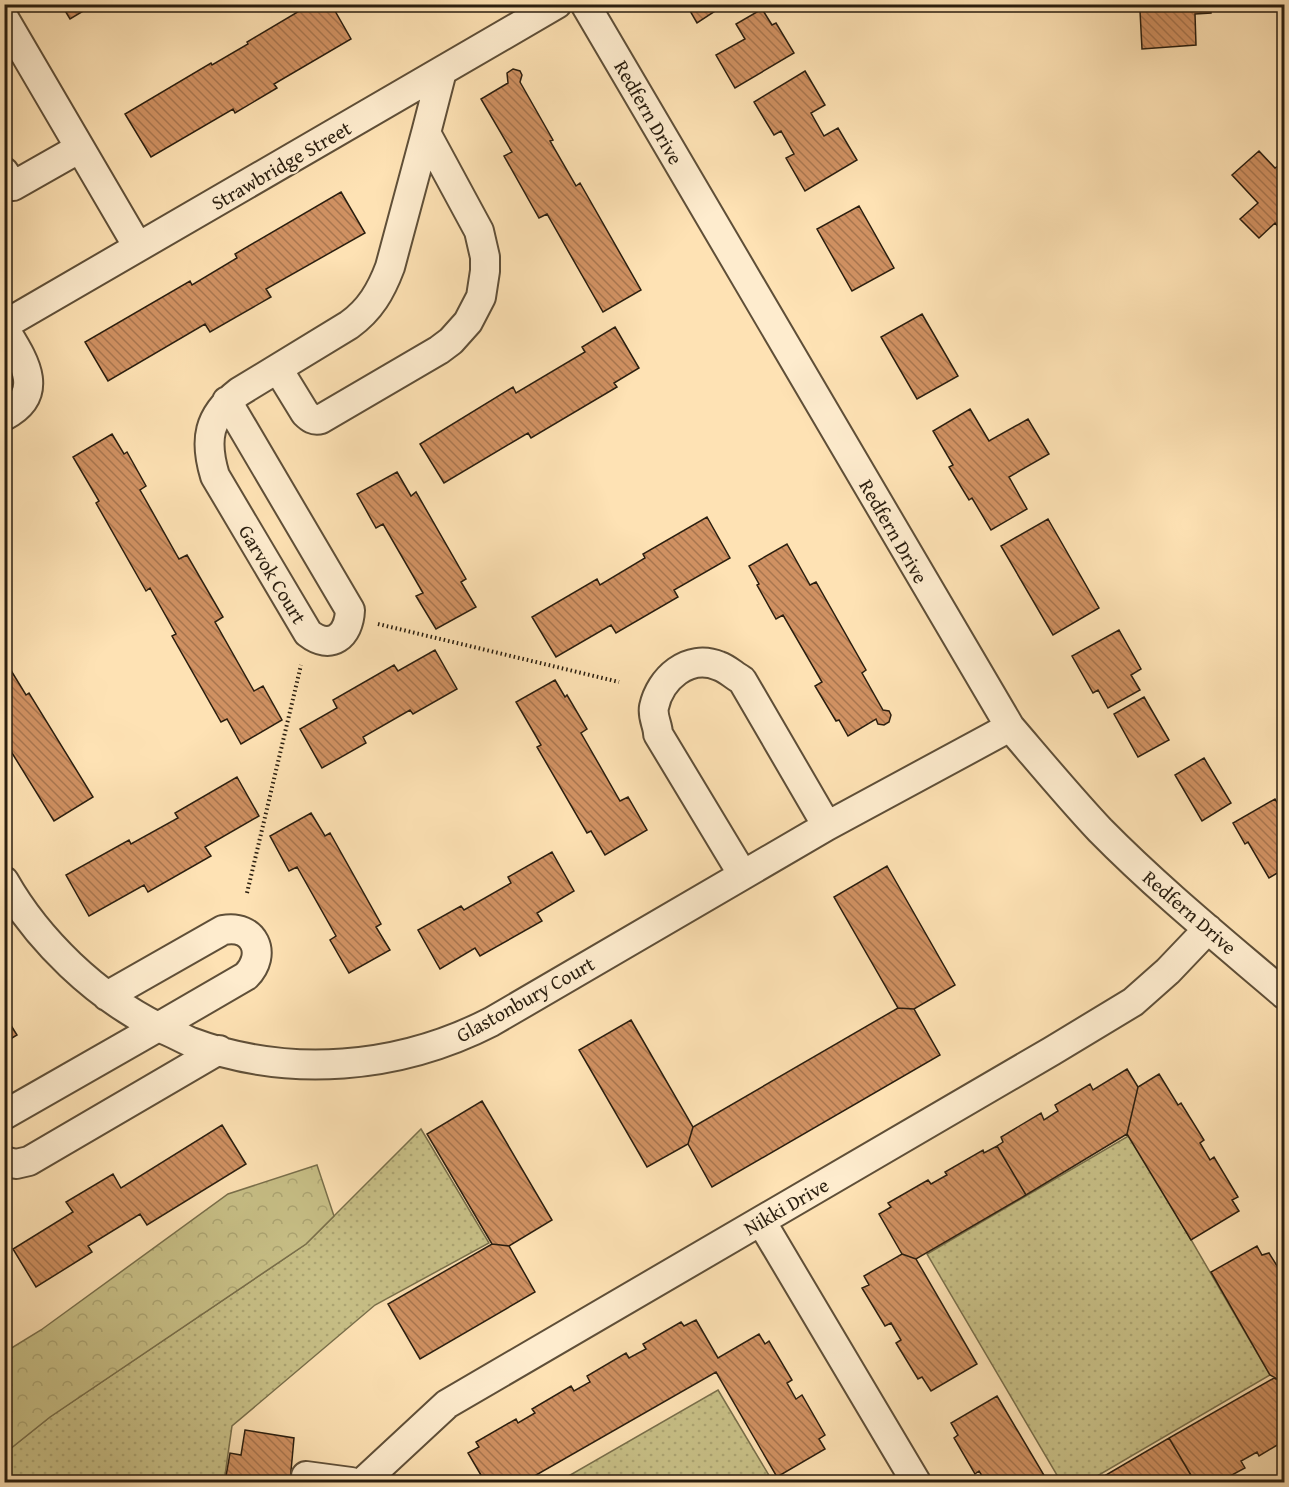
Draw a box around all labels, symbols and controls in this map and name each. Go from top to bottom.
street label: Redfern Drive [607,54,691,170]
street label: Strawbridge Street [206,113,356,217]
street label: Redfern Drive [852,473,936,589]
street label: Garvok Court [232,519,314,629]
street label: Redfern Drive [1137,863,1243,961]
street label: Glastonbury Court [451,949,599,1049]
street label: Nikki Drive [738,1170,834,1242]

